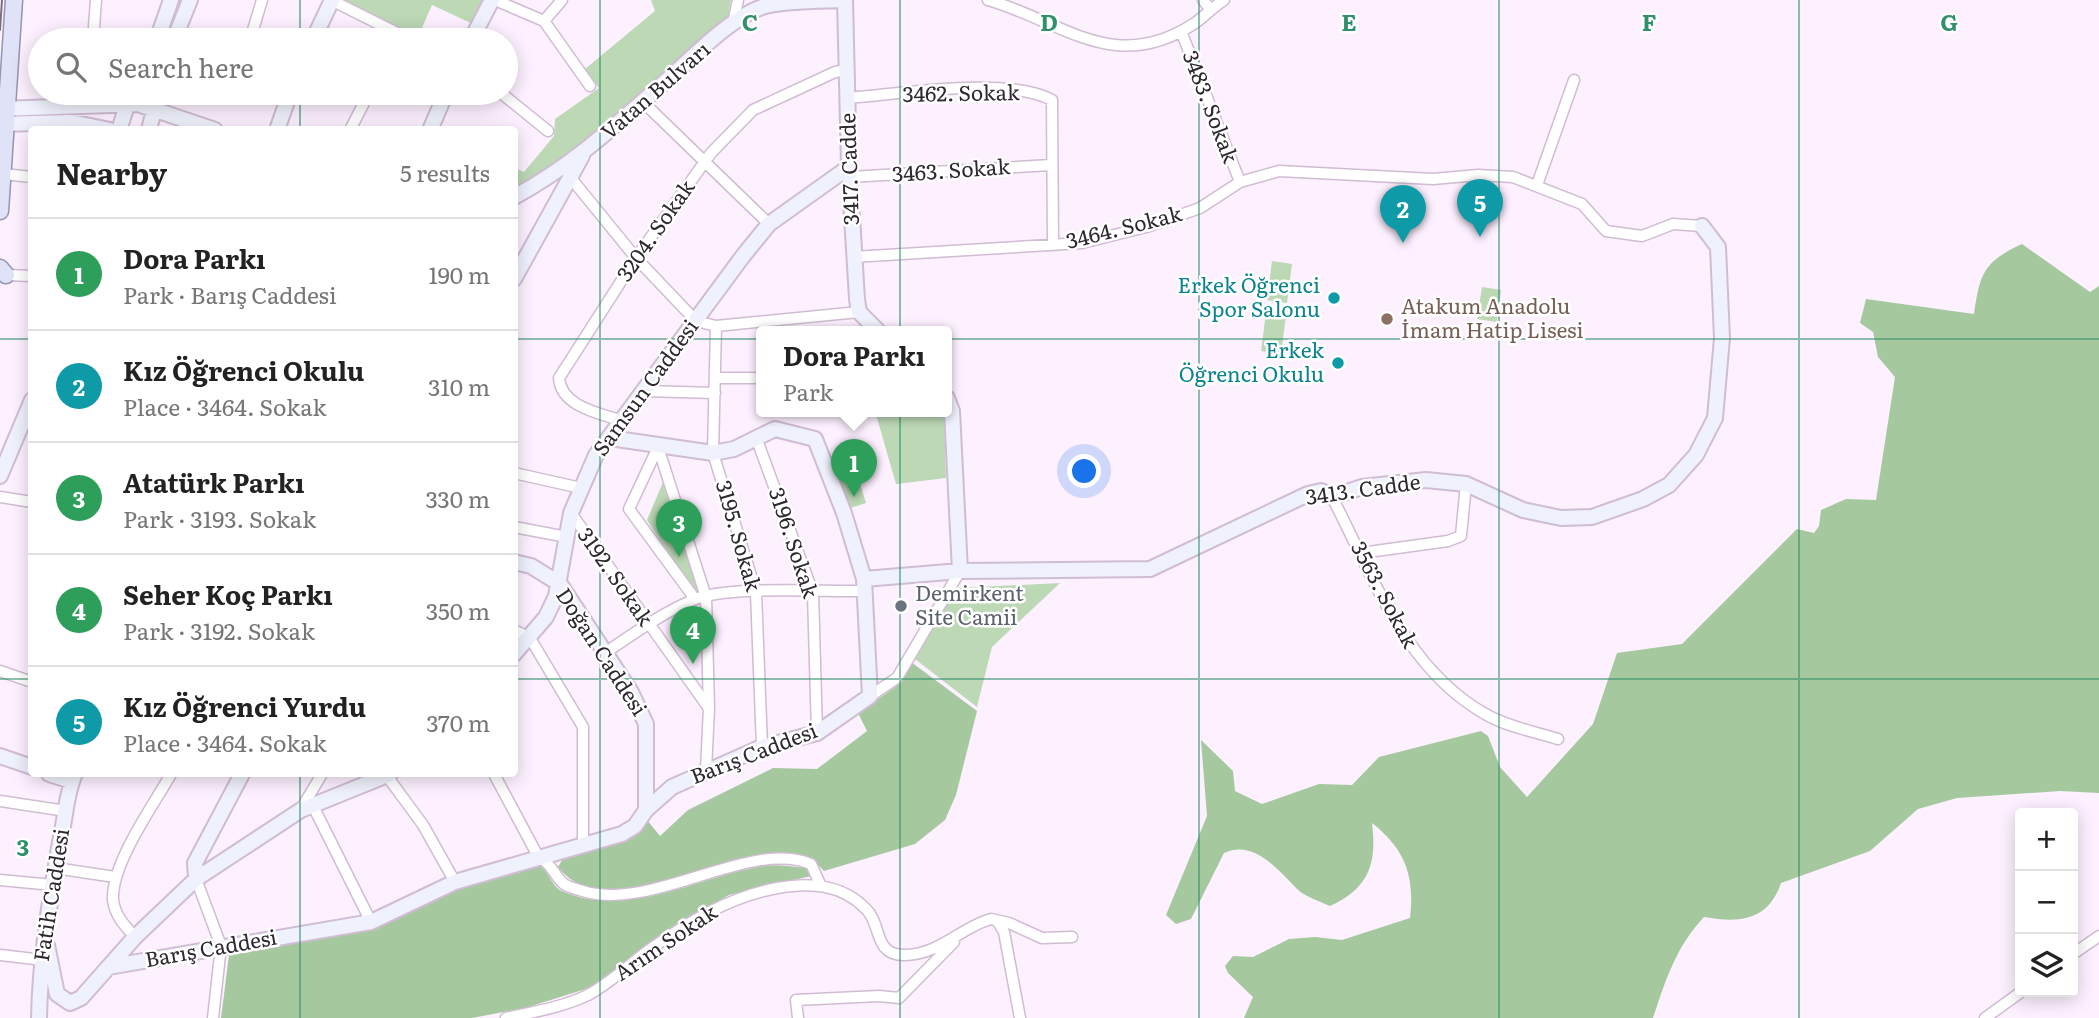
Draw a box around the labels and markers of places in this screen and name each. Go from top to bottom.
pin: 5 [1457,179,1503,237]
pin: 2 [1380,185,1426,243]
place label: Erkek Öğrenci Spor Salonu [1178,268,1320,323]
place label: Atakum Anadolu İmam Hatip Lisesi [1401,289,1584,344]
marker: Erkek Öğrenci Spor Salonu [1326,290,1342,306]
marker: Atakum Anadolu İmam Hatip Lisesi [1379,311,1395,327]
place label: Erkek Öğrenci Okulu [1179,333,1324,388]
marker: Erkek Öğrenci Okulu [1330,355,1346,371]
pin: 1 [831,439,877,497]
pin: 3 [656,499,702,557]
place label: Demirkent Site Camii [915,576,1024,631]
marker: Demirkent Site Camii [893,598,909,614]
pin: 4 [670,606,716,664]

